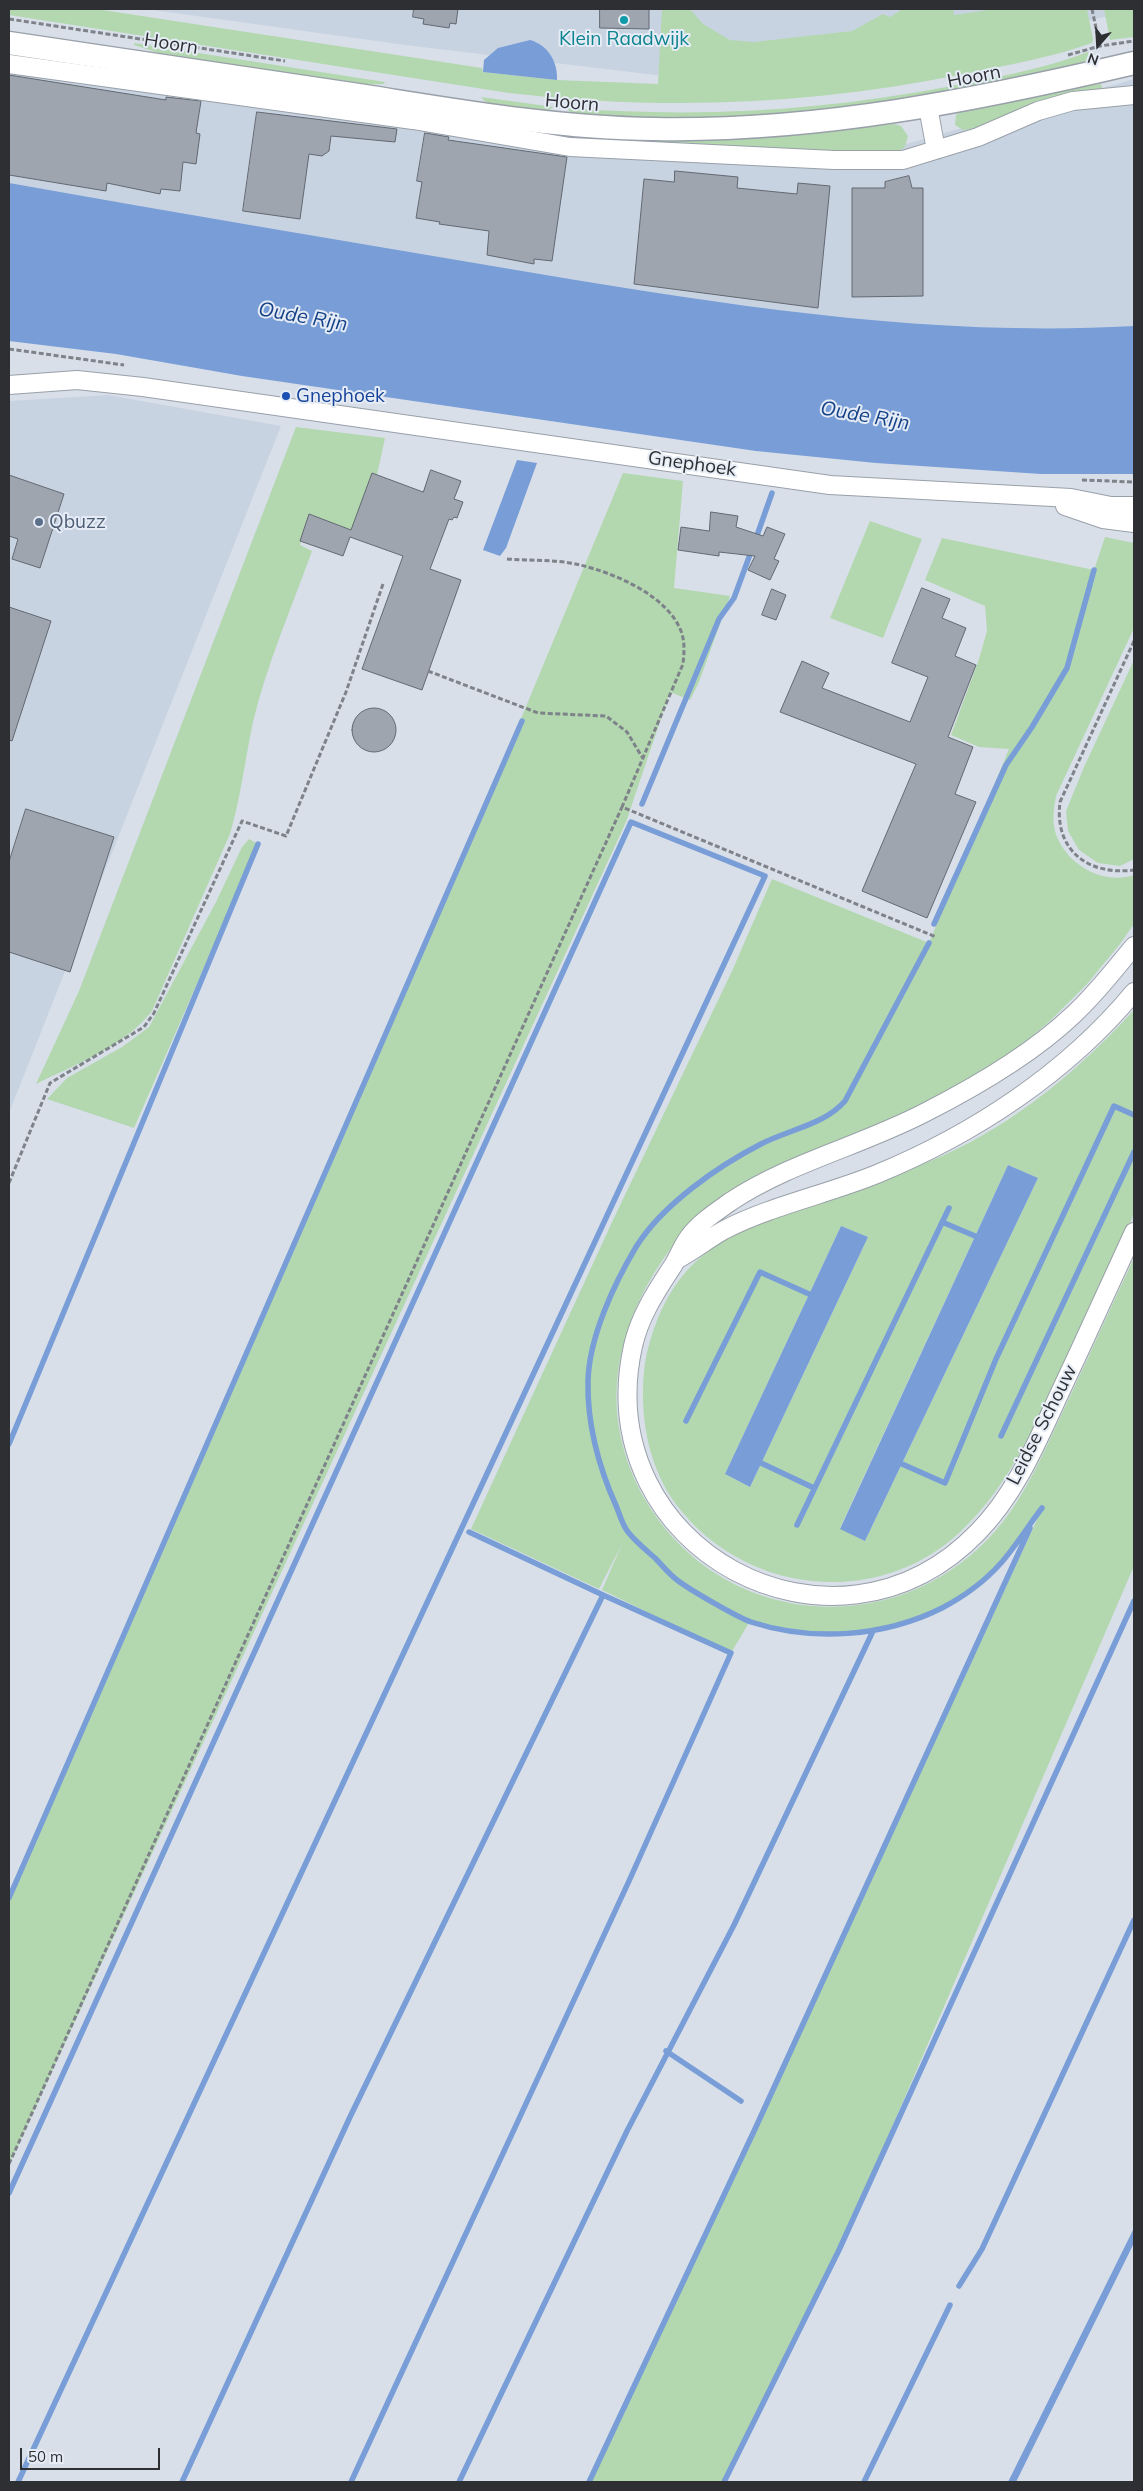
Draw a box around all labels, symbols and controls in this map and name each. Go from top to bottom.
marker: Klein Raadwijk [618,14,630,26]
north arrow [1073,20,1123,70]
street label: Hoorn [142,28,200,60]
place label: Klein Raadwijk [559,28,689,50]
text: N [1085,49,1101,69]
street label: Hoorn [945,61,1003,93]
street label: Hoorn [544,89,600,117]
water label: Oude Rijn [257,297,349,337]
place label: Gnephoek [296,385,385,407]
marker: Gnephoek [280,390,292,402]
water label: Oude Rijn [819,396,911,436]
street label: Gnephoek [646,447,738,481]
place label: Qbuzz [49,511,106,533]
marker: Qbuzz [33,516,45,528]
street label: Leidse Schouw [1002,1361,1082,1489]
scale bar [22,2438,162,2470]
text: 50 m [28,2447,63,2466]

